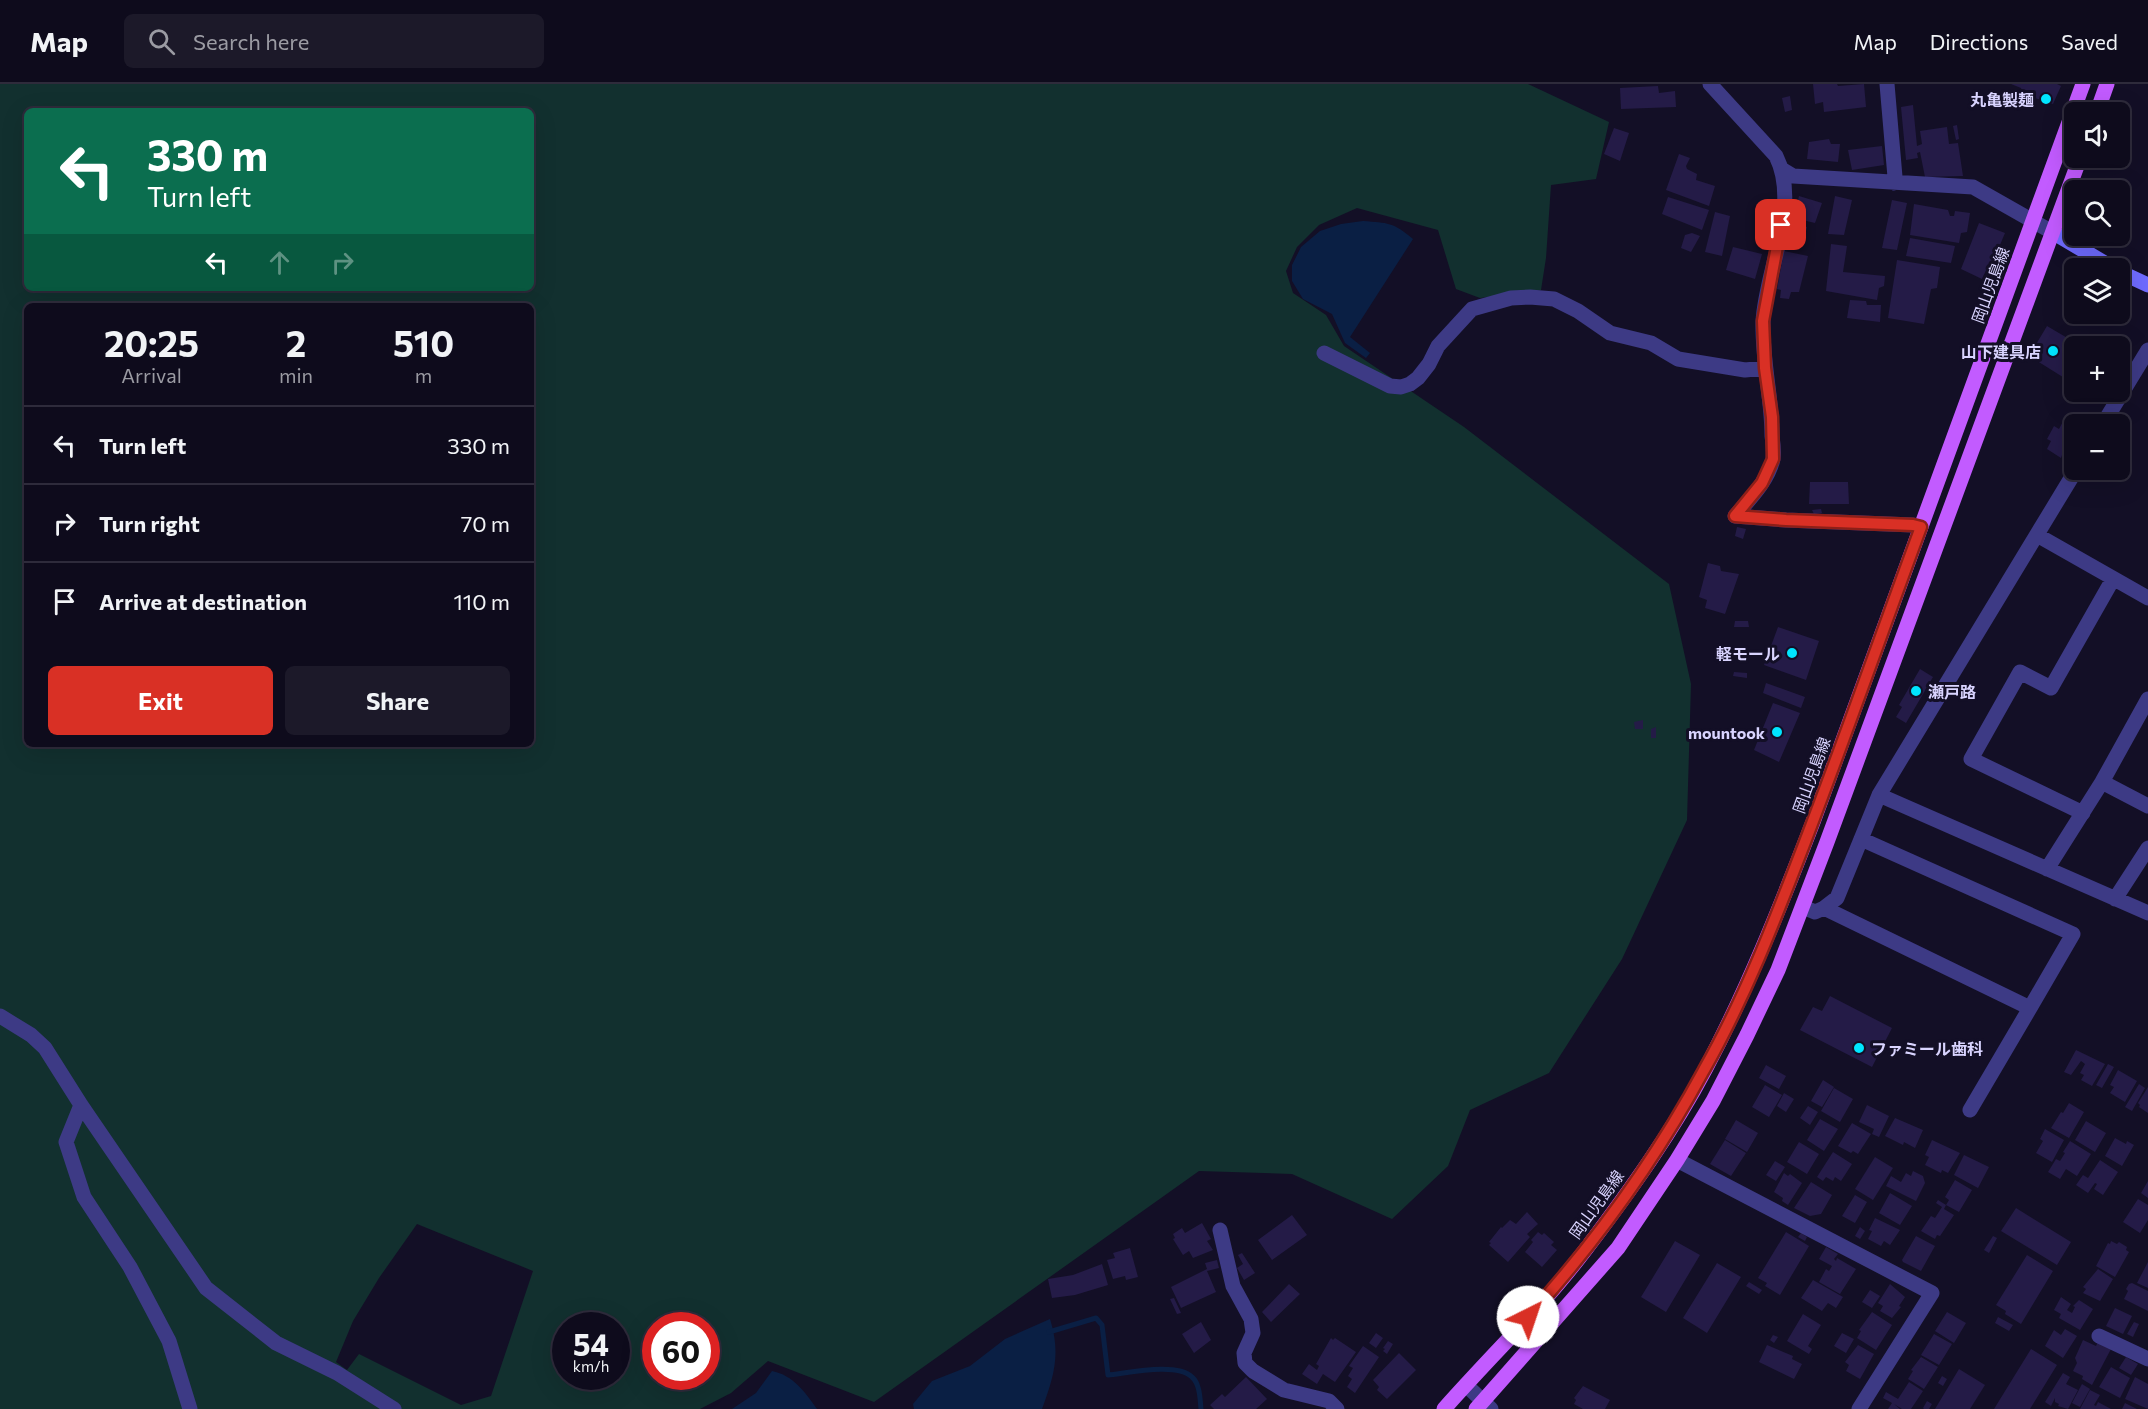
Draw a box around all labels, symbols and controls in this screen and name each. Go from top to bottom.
search box [124,14,544,68]
text: Map [30,24,88,58]
icon: search [145,25,178,58]
text: Search here [193,28,309,55]
text: Map [1854,29,1897,54]
text: Directions [1930,29,2028,54]
text: Saved [2061,29,2118,54]
place label: 丸亀製麺 [1970,90,2034,109]
marker: 丸亀製麺 [2039,92,2053,106]
map controls [2064,102,2130,480]
button: sound [2064,102,2130,168]
text: 330 m [147,128,268,180]
icon: left [48,132,126,210]
text: Turn left [147,180,251,213]
button: search [2064,180,2130,246]
pin [1755,199,1806,250]
icon: arrive [1764,208,1797,241]
street label: 岡山児島線 [1967,244,2013,326]
icon: left [200,246,233,279]
icon: ahead [263,246,296,279]
icon: right [326,246,359,279]
button: layers [2064,258,2130,324]
text: 20:25 [104,320,199,364]
text: 2 [286,320,306,364]
text: 510 [393,320,454,364]
button: + [2064,336,2130,402]
place label: 山下建具店 [1961,342,2041,361]
marker: 山下建具店 [2046,344,2060,358]
text: Arrival [121,363,182,387]
text: min [279,363,313,387]
text: m [415,363,432,387]
button: − [2064,414,2130,480]
icon: left [48,429,81,462]
text: Turn left [99,432,186,459]
text: 330 m [447,432,510,459]
icon: right [48,507,81,540]
text: Turn right [99,510,200,537]
text: 70 m [461,510,510,537]
icon: arrive [48,585,81,618]
text: Arrive at destination [99,588,307,615]
text: 110 m [453,588,510,615]
place label: 軽モール [1716,644,1780,663]
marker: 軽モール [1785,646,1799,660]
button: Exit [48,666,273,735]
button: Share [285,666,510,735]
place label: 瀬戸路 [1928,682,1976,701]
marker: 瀬戸路 [1909,684,1923,698]
place label: mountook [1688,723,1766,742]
marker: mountook [1770,725,1784,739]
street label: 岡山児島線 [1788,734,1834,816]
place label: ファミール歯科 [1871,1039,1983,1058]
marker: ファミール歯科 [1852,1041,1866,1055]
street label: 岡山児島線 [1565,1166,1627,1242]
position arrow [1496,1285,1560,1349]
speed limit sign: 60 [642,1312,720,1390]
text: 54 [573,1325,609,1362]
text: km/h [573,1357,609,1375]

